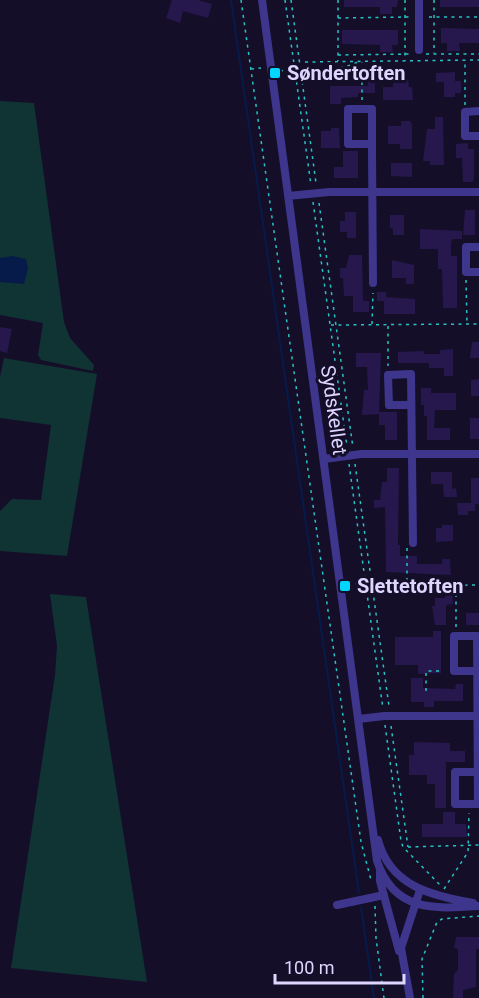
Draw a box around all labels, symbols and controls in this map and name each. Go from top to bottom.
place label: Søndertoften [287,61,405,85]
marker: Søndertoften [268,66,282,80]
street label: Sydskellet [316,364,352,456]
place label: Slettetoften [357,574,463,598]
marker: Slettetoften [338,579,352,593]
scale bar [275,947,404,985]
text: 100 m [284,957,335,978]

